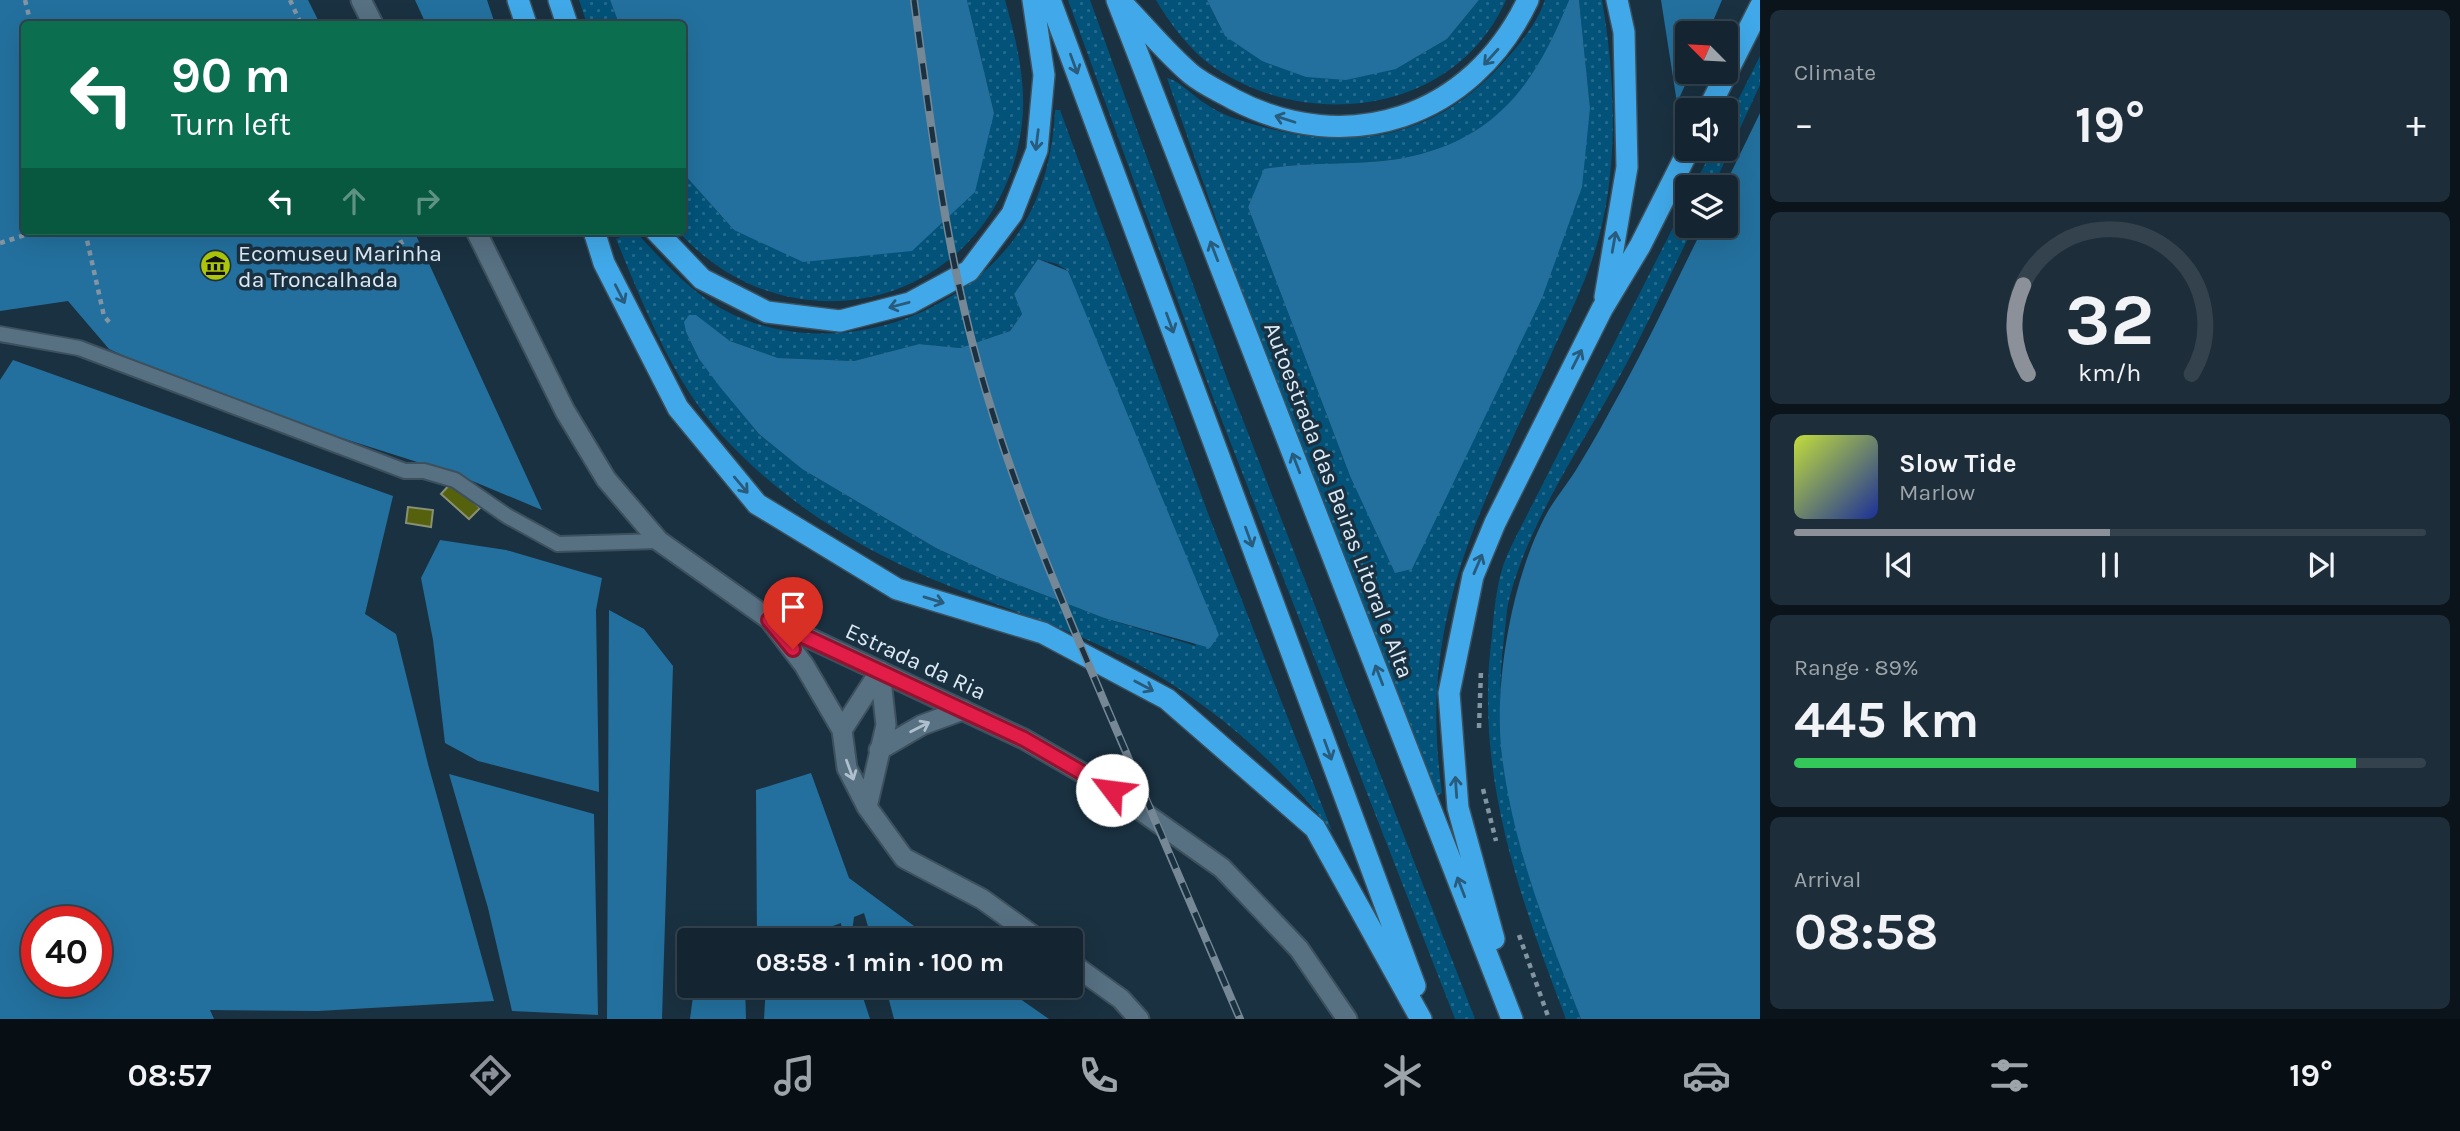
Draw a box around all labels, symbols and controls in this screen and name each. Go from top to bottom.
north arrow [1675,21,1738,84]
map controls [1675,21,1738,238]
text: 90 m [171,47,291,104]
one-way arrow [1482,48,1499,65]
icon: left [56,49,147,140]
one-way arrow [1068,53,1081,74]
text: Climate [1794,59,1876,86]
text: 19° [2075,94,2145,155]
button: sound [1675,98,1738,161]
text: − [1794,102,1814,147]
text: + [2406,102,2426,147]
text: Turn left [171,106,291,143]
one-way arrow [1274,112,1296,125]
one-way arrow [1031,129,1044,151]
button: layers [1675,175,1738,238]
icon: left [262,182,300,220]
icon: ahead [335,182,373,220]
icon: right [408,182,446,220]
one-way arrow [1608,231,1621,254]
place label: Ecomuseu Marinha da Troncalhada [238,240,442,293]
one-way arrow [1206,240,1219,262]
museum icon: Ecomuseu Marinha da Troncalhada [198,249,232,283]
text: 32 [2065,277,2155,362]
one-way arrow [613,283,627,304]
one-way arrow [889,300,911,313]
one-way arrow [1164,312,1177,334]
street label: Autoestrada das Beiras Litoral e Alta [1258,318,1419,682]
one-way arrow [1571,349,1585,370]
text: km/h [2078,357,2142,386]
text: Slow Tide [1899,448,2017,479]
one-way arrow [1289,452,1302,474]
one-way arrow [733,475,749,493]
text: Marlow [1899,479,1975,506]
one-way arrow [1243,525,1256,547]
icon: previous [1880,546,1918,584]
icon: pause [2091,546,2129,584]
icon: next [2302,546,2340,584]
one-way arrow [1473,553,1486,575]
pin [763,577,823,649]
icon: arrive [774,588,812,626]
one-way arrow [923,594,945,607]
street label: Estrada da Ria [841,617,990,706]
text: Range · 89% [1794,654,1919,681]
one-way arrow [1371,664,1384,686]
one-way arrow [1133,680,1153,694]
text: 445 km [1794,689,1979,750]
one-way arrow [909,720,930,734]
one-way arrow [1322,738,1335,760]
position arrow [1075,753,1149,827]
one-way arrow [845,759,857,780]
one-way arrow [1449,777,1462,799]
text: Arrival [1794,866,1861,893]
one-way arrow [1453,876,1466,898]
text: 08:58 [1794,901,1938,962]
speed limit sign: 40 [21,906,112,997]
text: 08:58 · 1 min · 100 m [756,947,1004,978]
icon: directions [466,1051,515,1100]
icon: music [770,1051,819,1100]
icon: phone [1074,1051,1123,1100]
icon: climate [1378,1051,1427,1100]
icon: car [1682,1051,1731,1100]
icon: filters [1985,1051,2034,1100]
text: 08:57 [127,1057,212,1094]
text: 19° [2289,1057,2333,1094]

